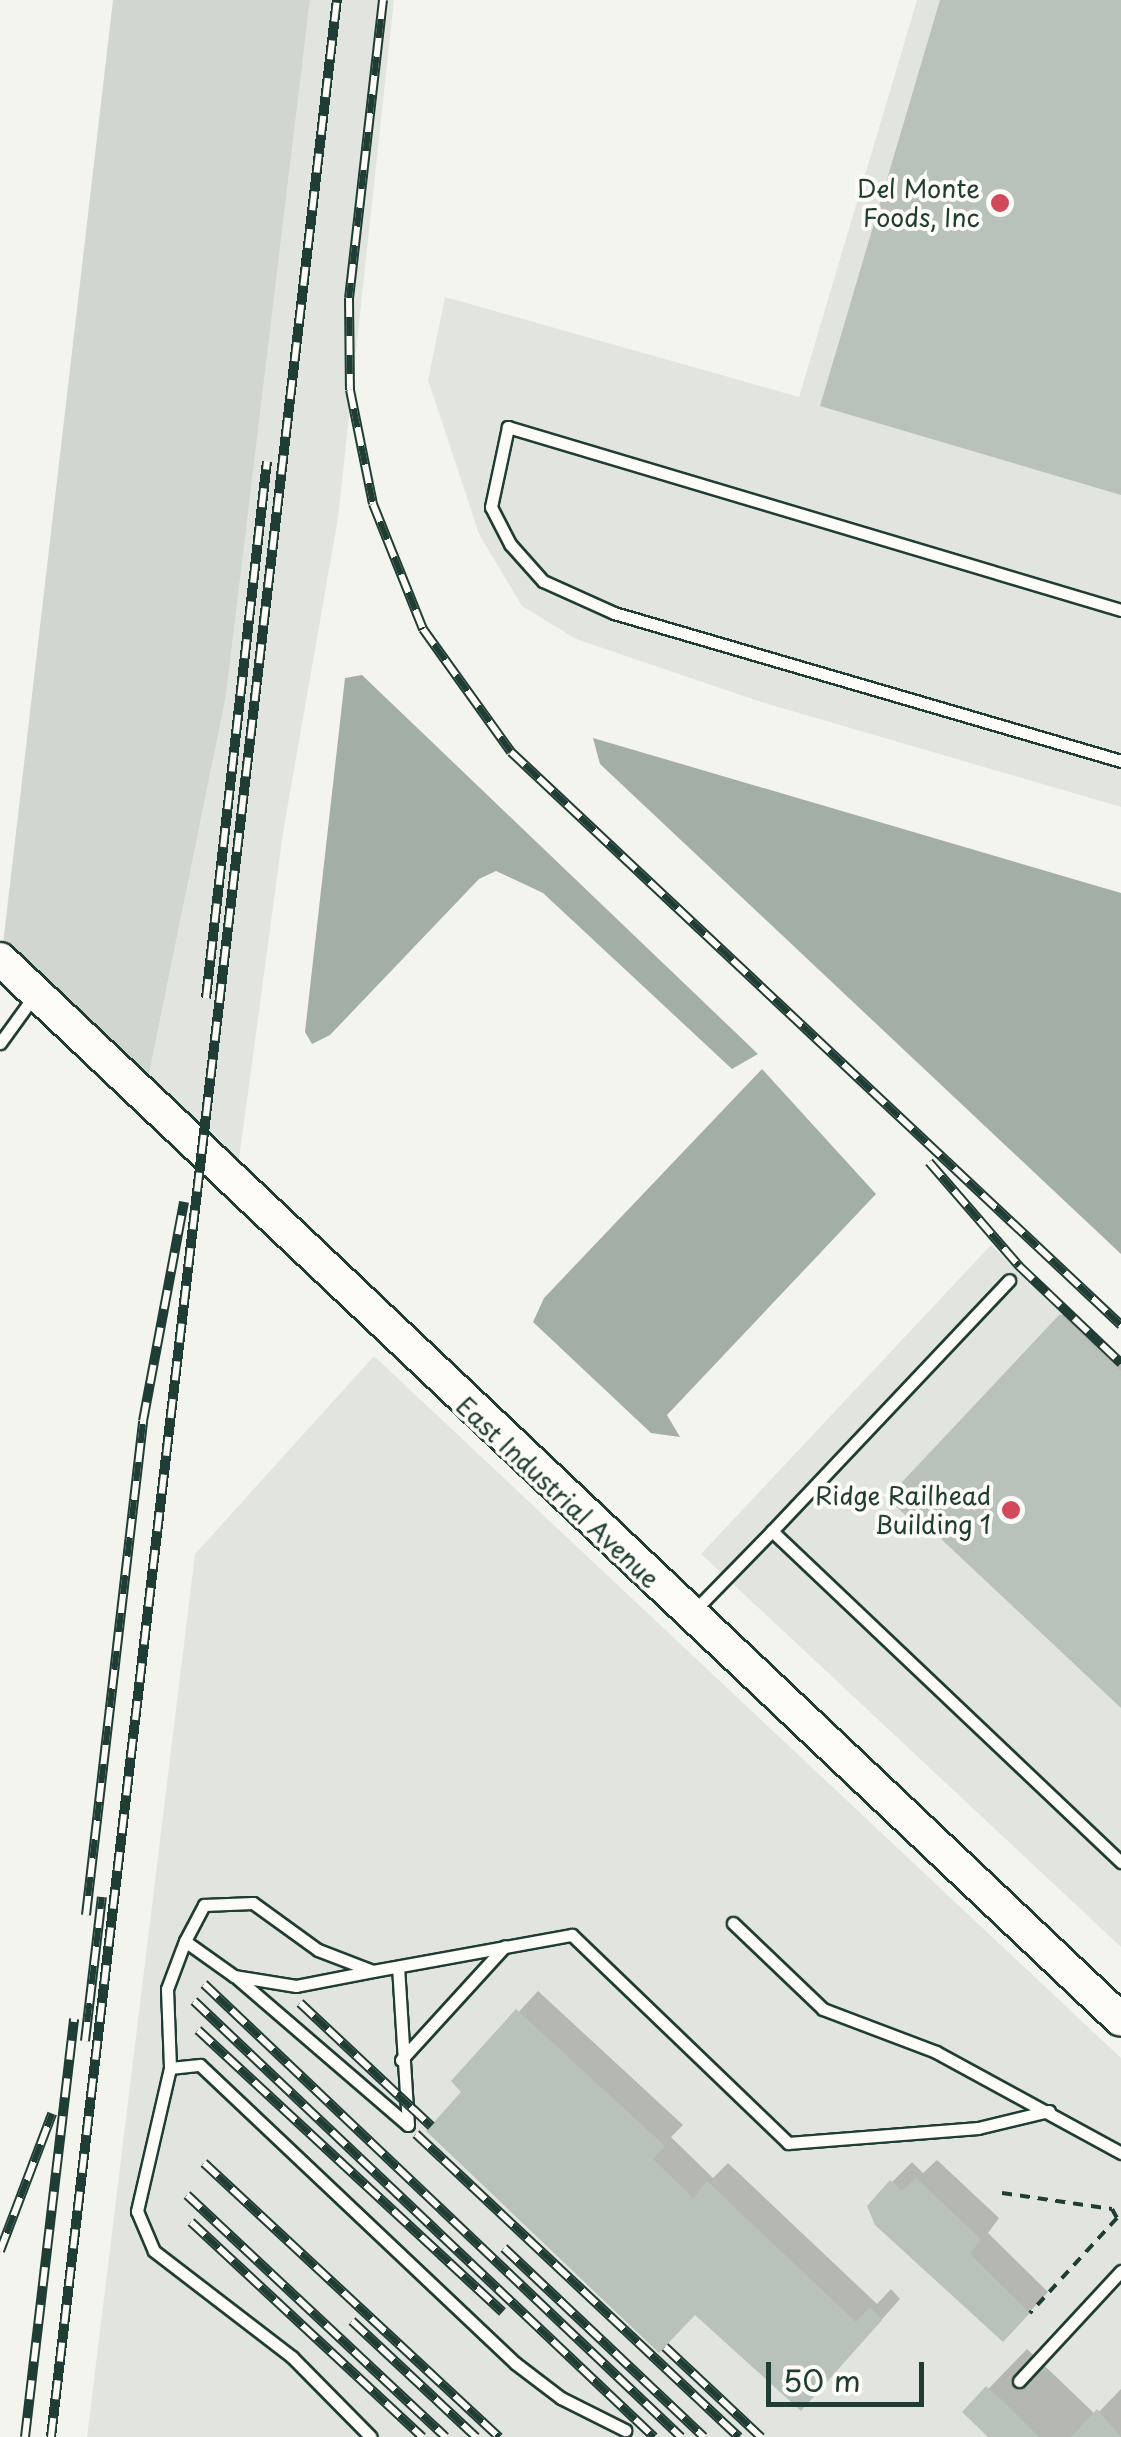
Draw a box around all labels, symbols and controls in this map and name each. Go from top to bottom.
place label: Del Monte Foods, Inc [856,174,980,233]
marker: Del Monte Foods, Inc [989,192,1011,214]
street label: East Industrial Avenue [450,1390,666,1594]
place label: Ridge Railhead Building 1 [813,1481,991,1540]
marker: Ridge Railhead Building 1 [1000,1499,1022,1521]
scale bar [771,2342,928,2404]
text: 50 m [783,2357,861,2402]

